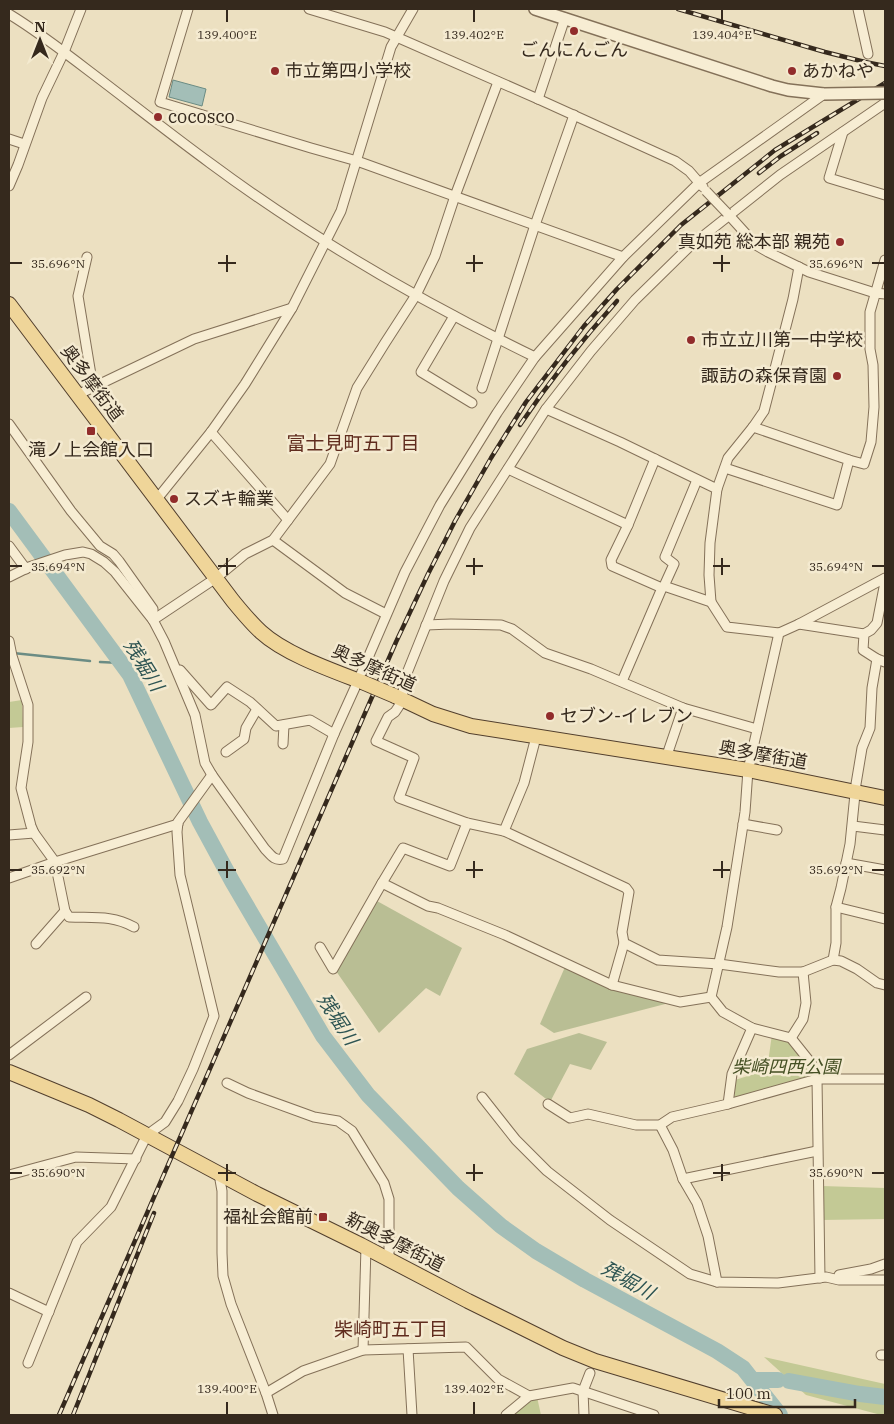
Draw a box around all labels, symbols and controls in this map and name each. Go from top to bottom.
north arrow [15,15,65,65]
text: N [34,18,46,36]
marker: ごんにんごん [568,25,580,37]
text: 139.400°E [197,27,257,42]
text: 139.402°E [444,27,504,42]
text: 139.404°E [692,27,752,42]
place label: ごんにんごん [520,38,628,61]
place label: 市立第四小学校 [285,59,411,82]
place label: あかねや [802,59,874,82]
marker: 市立第四小学校 [269,65,281,77]
marker: あかねや [786,65,798,77]
place label: cocosco [168,105,235,128]
marker: cocosco [152,111,164,123]
place label: 真如苑 総本部 親苑 [678,230,830,253]
marker: 真如苑 総本部 親苑 [834,236,846,248]
text: 35.696°N [31,256,85,271]
text: 35.696°N [809,256,863,271]
place label: 市立立川第一中学校 [701,328,863,351]
marker: 市立立川第一中学校 [685,334,697,346]
street label: 奥多摩街道 [56,340,129,426]
place label: 諏訪の森保育園 [701,364,827,387]
marker: 諏訪の森保育園 [831,370,843,382]
marker: 滝ノ上会館入口 [85,425,97,437]
district label: 富士見町五丁目 [286,431,420,455]
place label: 滝ノ上会館入口 [28,438,154,461]
place label: スズキ輪業 [184,487,274,510]
marker: スズキ輪業 [168,493,180,505]
text: 35.694°N [31,559,85,574]
text: 35.694°N [809,559,863,574]
water label: 残堀川 [119,634,170,697]
street label: 奥多摩街道 [328,639,420,696]
place label: セブン-イレブン [560,704,693,727]
marker: セブン-イレブン [544,710,556,722]
street label: 奥多摩街道 [717,735,809,774]
text: 35.692°N [31,862,85,877]
text: 35.692°N [809,862,863,877]
water label: 残堀川 [312,989,365,1051]
park label: 柴崎四西公園 [732,1055,843,1078]
text: 35.690°N [31,1165,85,1180]
text: 35.690°N [809,1165,863,1180]
place label: 福祉会館前 [223,1205,313,1228]
street label: 新奥多摩街道 [342,1207,449,1276]
marker: 福祉会館前 [317,1211,329,1223]
water label: 残堀川 [597,1256,660,1305]
district label: 柴崎町五丁目 [334,1317,448,1341]
scale bar [719,1376,855,1408]
text: 139.400°E [197,1381,257,1396]
text: 139.402°E [444,1381,504,1396]
text: 100 m [726,1384,771,1403]

